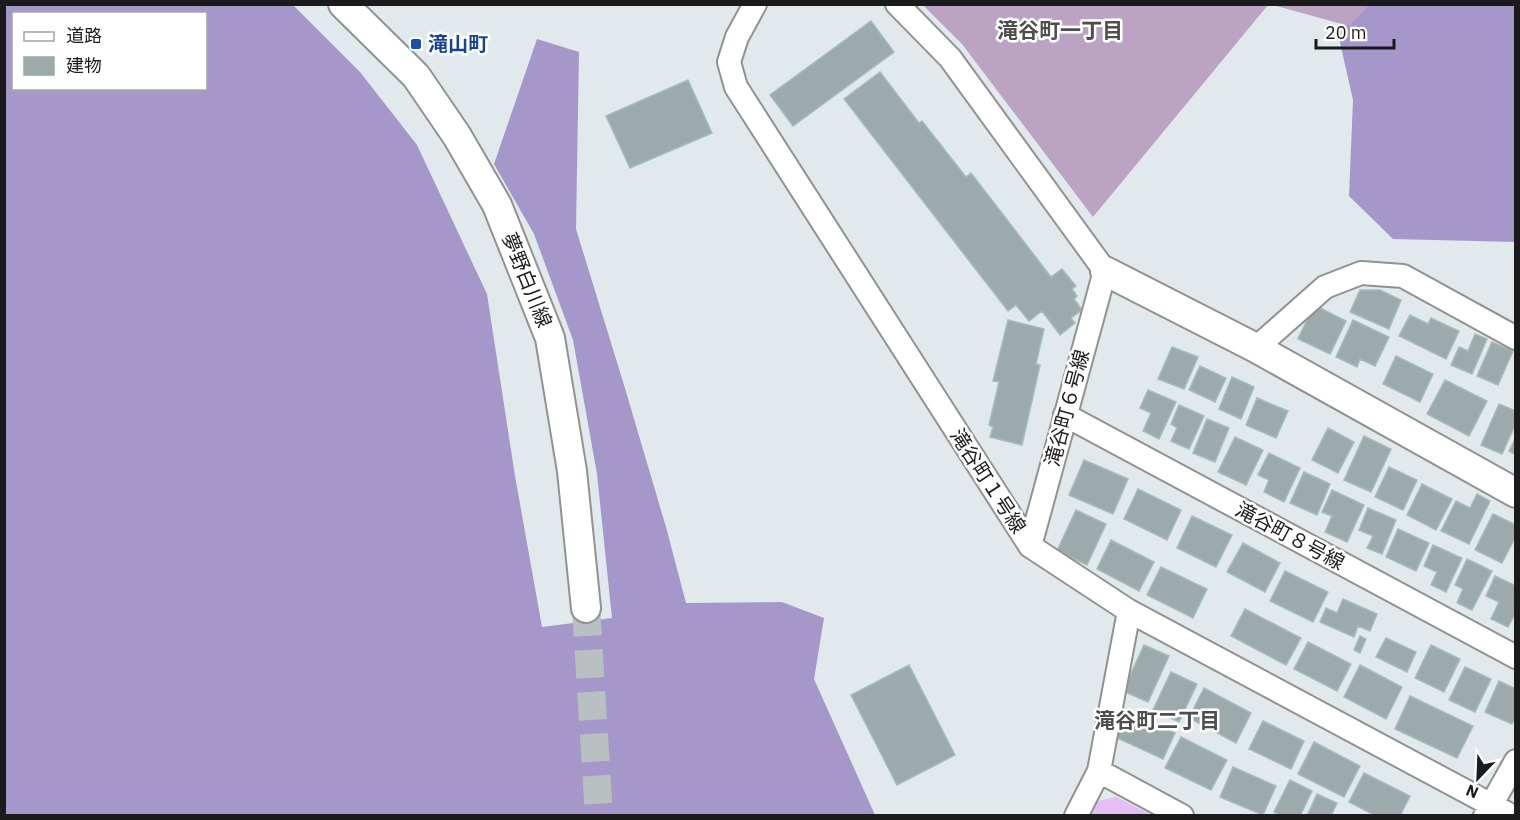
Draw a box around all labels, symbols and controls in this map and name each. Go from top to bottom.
legend [12,12,207,90]
scale bar [1316,12,1394,50]
district label: 滝谷町一丁目 [997,16,1123,44]
text: 20 m [1325,21,1367,44]
text: 道路 [66,24,102,47]
place label: 滝山町 [428,30,488,57]
marker: 滝山町 [409,37,423,51]
text: 建物 [66,54,102,77]
street label: 夢野白川線 [496,228,559,331]
street label: 滝谷町６号線 [1038,346,1095,469]
street label: 滝谷町１号線 [944,423,1032,538]
street label: 滝谷町８号線 [1231,495,1350,576]
district label: 滝谷町二丁目 [1094,706,1220,734]
north arrow [1448,748,1508,808]
text: N [1463,780,1481,803]

